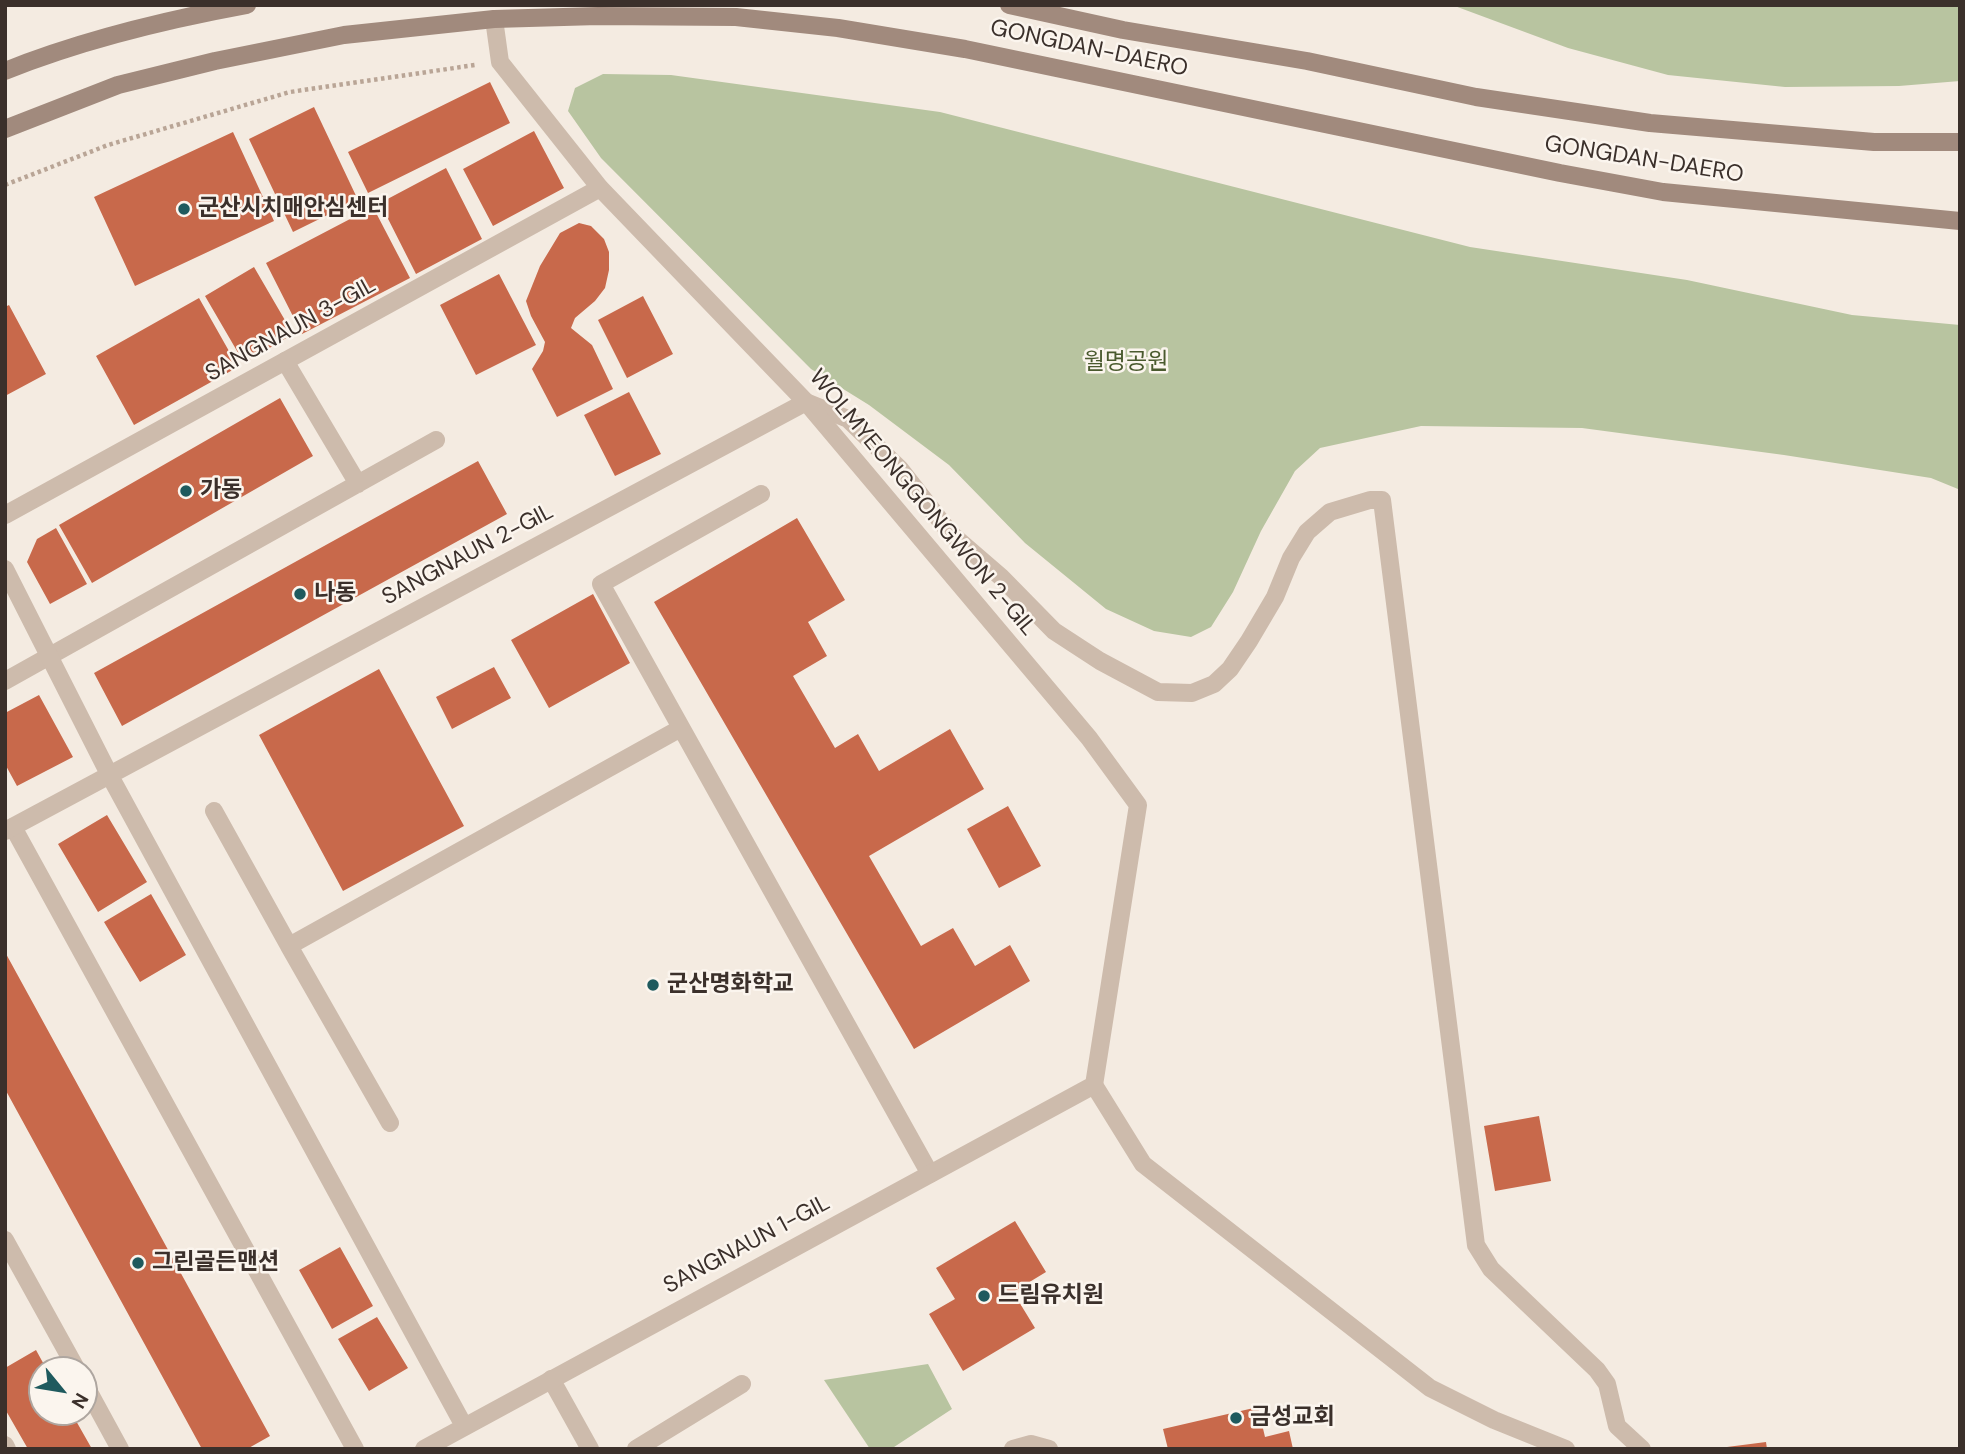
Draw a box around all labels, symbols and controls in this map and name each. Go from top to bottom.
street label: GONGDAN-DAERO [988,15,1190,83]
street label: GONGDAN-DAERO [1542,131,1746,189]
place label: 군산시치매안심센터 [198,195,388,223]
marker: 군산시치매안심센터 [176,201,192,217]
street label: SANGNAUN 3-GIL [201,272,381,388]
park label: 월명공원 [1084,349,1168,377]
street label: WOLMYEONGGONGWON 2-GIL [802,364,1042,642]
place label: 가동 [200,477,242,505]
marker: 가동 [178,483,194,499]
street label: SANGNAUN 2-GIL [378,498,558,612]
place label: 나동 [314,580,356,608]
marker: 나동 [292,586,308,602]
place label: 군산명화학교 [667,971,794,999]
marker: 군산명화학교 [645,977,661,993]
street label: SANGNAUN 1-GIL [659,1190,835,1300]
place label: 그린골든맨션 [152,1249,279,1277]
marker: 그린골든맨션 [130,1255,146,1271]
place label: 드림유치원 [998,1282,1104,1310]
marker: 드림유치원 [976,1288,992,1304]
north arrow [28,1356,98,1426]
text: N [66,1388,94,1413]
place label: 금성교회 [1250,1404,1335,1432]
marker: 금성교회 [1228,1410,1244,1426]

